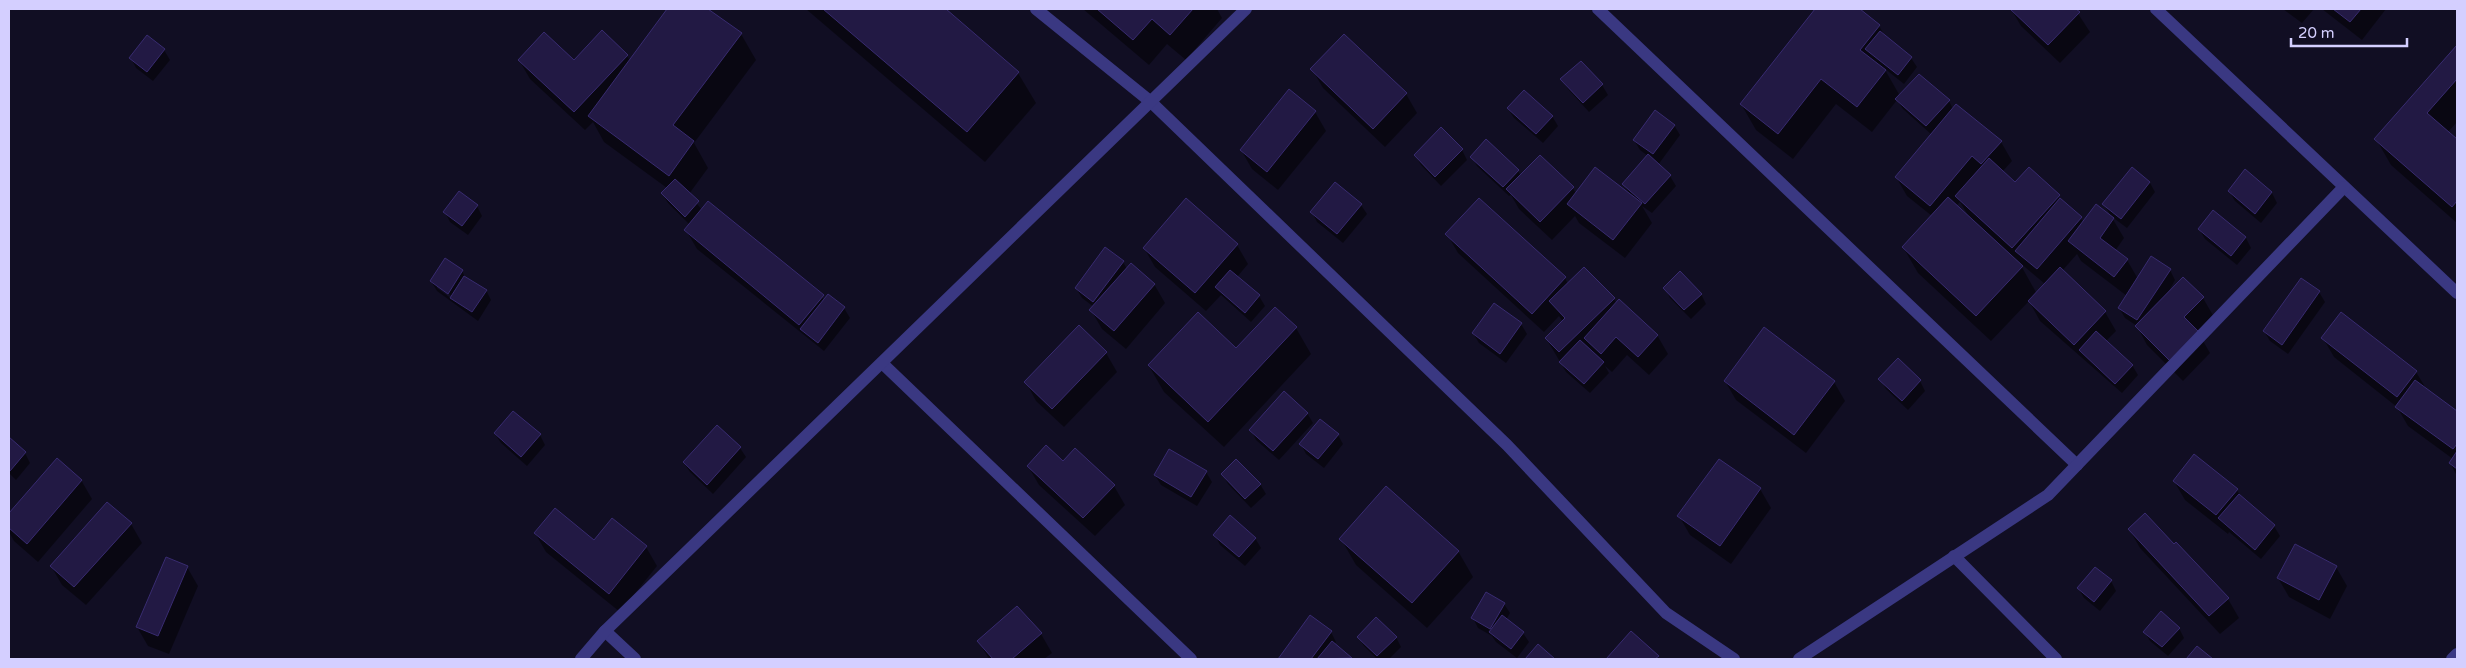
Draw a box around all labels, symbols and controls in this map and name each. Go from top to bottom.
scale bar [2291,15,2407,47]
text: 20 m [2298,24,2335,42]

